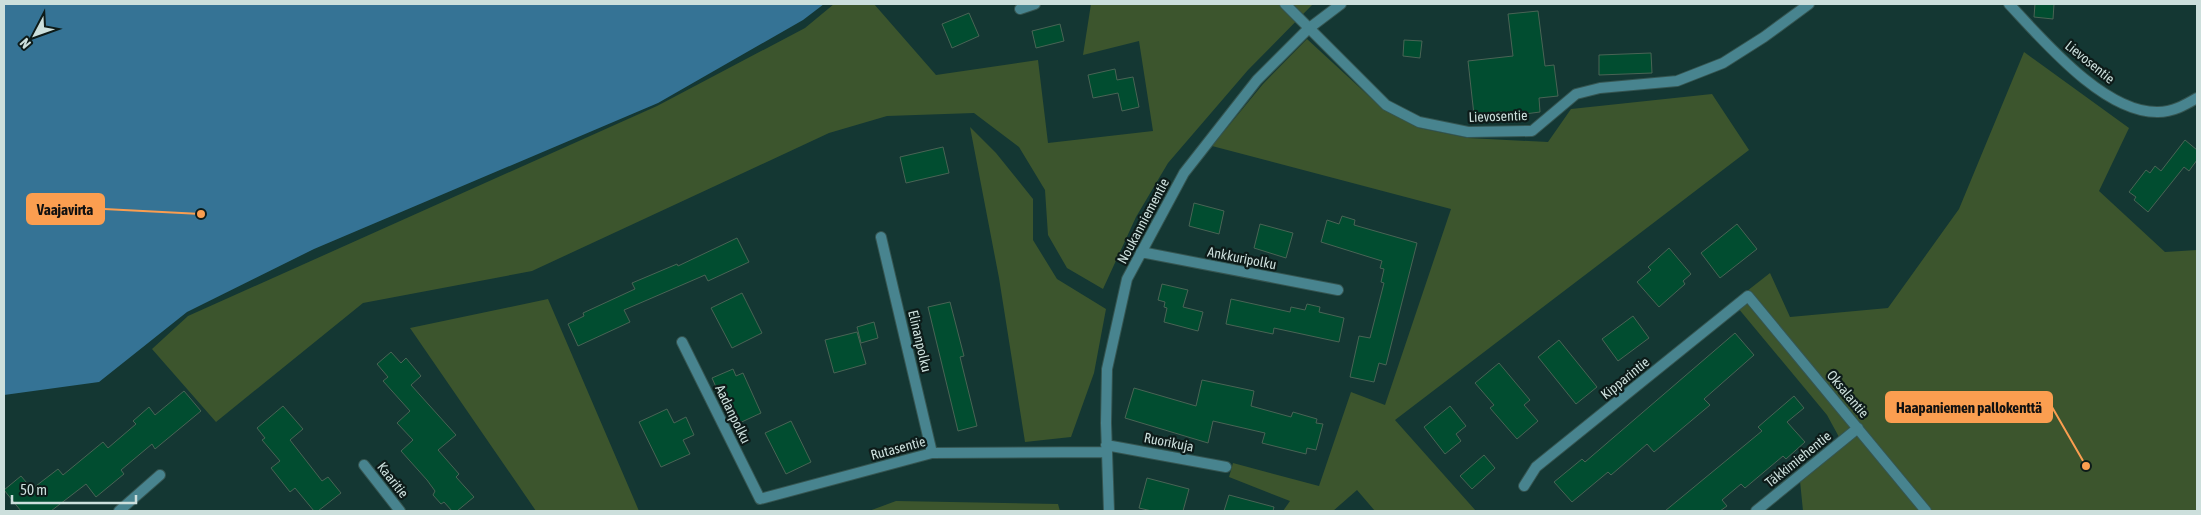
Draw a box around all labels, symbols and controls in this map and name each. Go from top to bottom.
north arrow [10,10,60,60]
text: N [16,35,34,52]
street label: Lievosentie [2062,37,2118,87]
street label: Lievosentie [1468,107,1528,125]
street label: Noukanniementie [1114,176,1172,266]
callout: Vaajavirta [27,194,104,224]
text: Vaajavirta [36,201,93,218]
street label: Ankkuripolku [1206,243,1278,273]
street label: Elinanpolku [905,309,935,373]
street label: Kipparintie [1598,354,1652,402]
street label: Oksalantie [1824,367,1872,421]
street label: Aadanpolku [712,382,754,446]
callout: Haapaniemen pallokenttä [1886,392,2052,422]
text: Haapaniemen pallokenttä [1896,399,2042,416]
street label: Täkkimiehentie [1762,428,1834,490]
street label: Ruorikuja [1143,429,1195,455]
street label: Rutasentie [869,433,927,463]
street label: Kaaritie [374,459,412,501]
scale bar [12,472,136,504]
text: 50 m [20,481,47,498]

